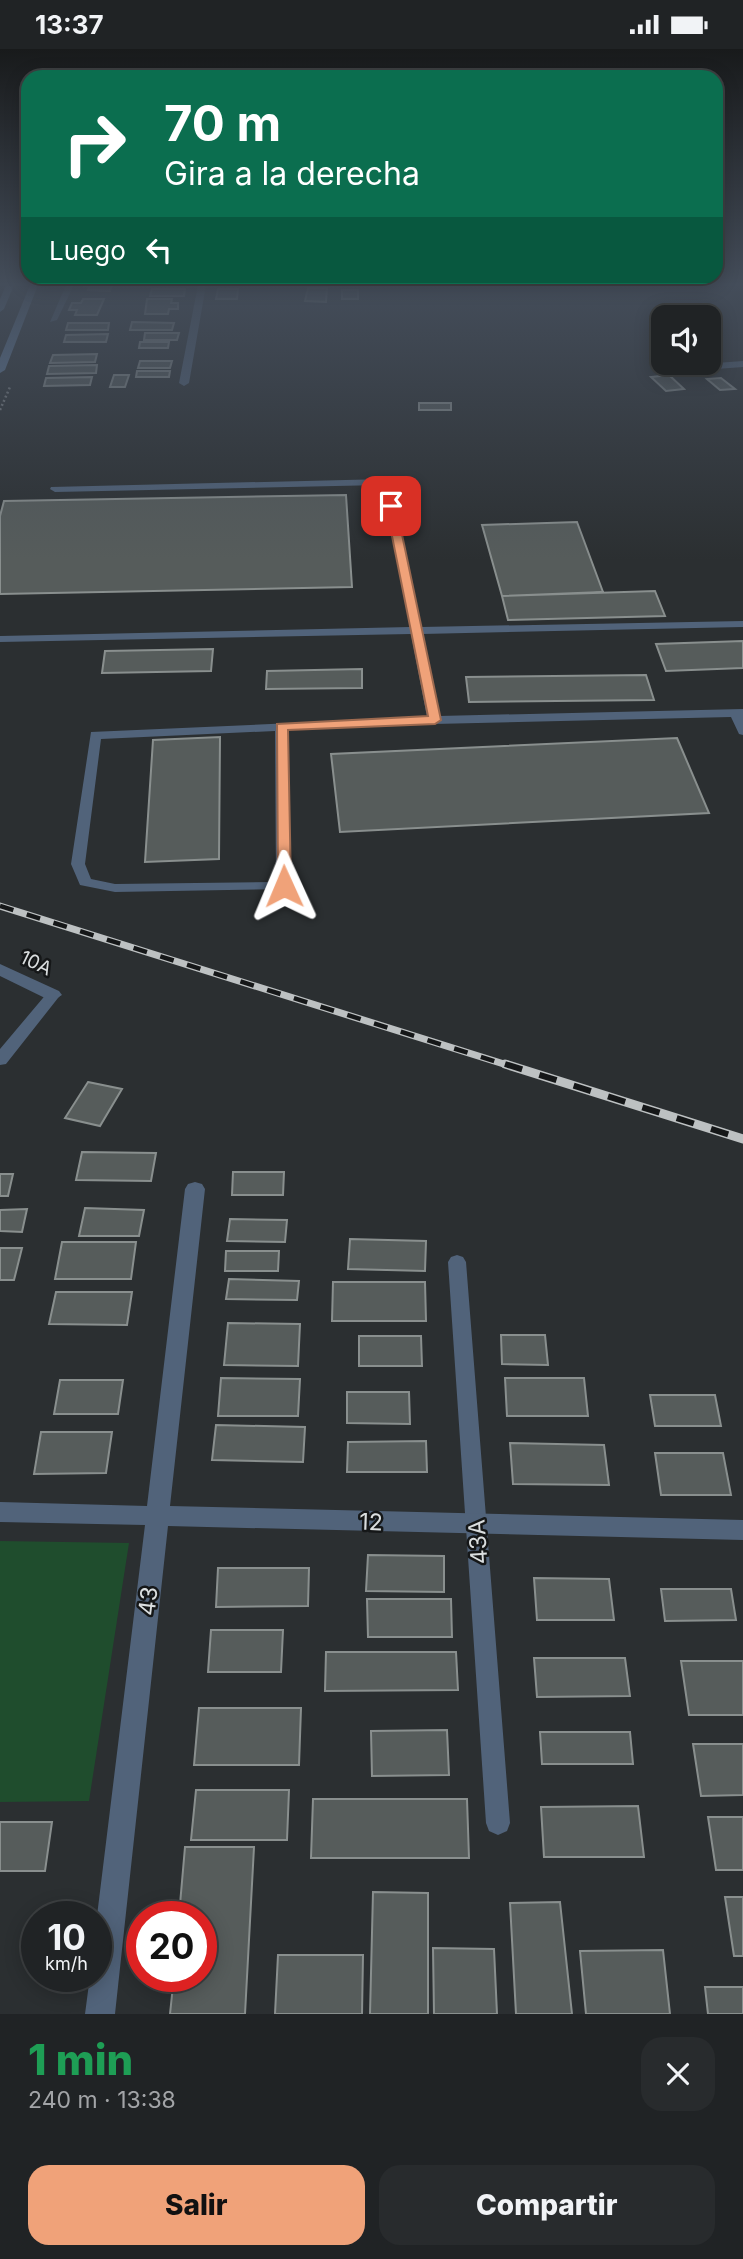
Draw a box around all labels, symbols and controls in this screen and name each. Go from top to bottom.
text: 13:37 [35,9,104,40]
text: 70 m [164,94,281,153]
icon: right [49,98,140,189]
text: Gira a la derecha [164,154,420,193]
icon: left [140,231,178,269]
text: Luego [49,235,126,266]
map controls [651,305,721,375]
button: sound [651,305,721,375]
pin [361,476,421,536]
icon: arrive [372,487,410,525]
position arrow [247,849,321,923]
street label: 10A [16,945,56,981]
street label: 12 [359,1508,383,1536]
street label: 43A [462,1518,494,1565]
street label: 43 [132,1585,164,1617]
speed limit sign: 20 [126,1901,217,1992]
text: 10 [47,1916,86,1958]
text: km/h [45,1953,88,1974]
text: 1 min [28,2034,133,2085]
button: close [641,2037,715,2111]
text: 240 m · 13:38 [28,2086,176,2114]
button: Salir [28,2165,365,2245]
button: Compartir [379,2165,715,2245]

